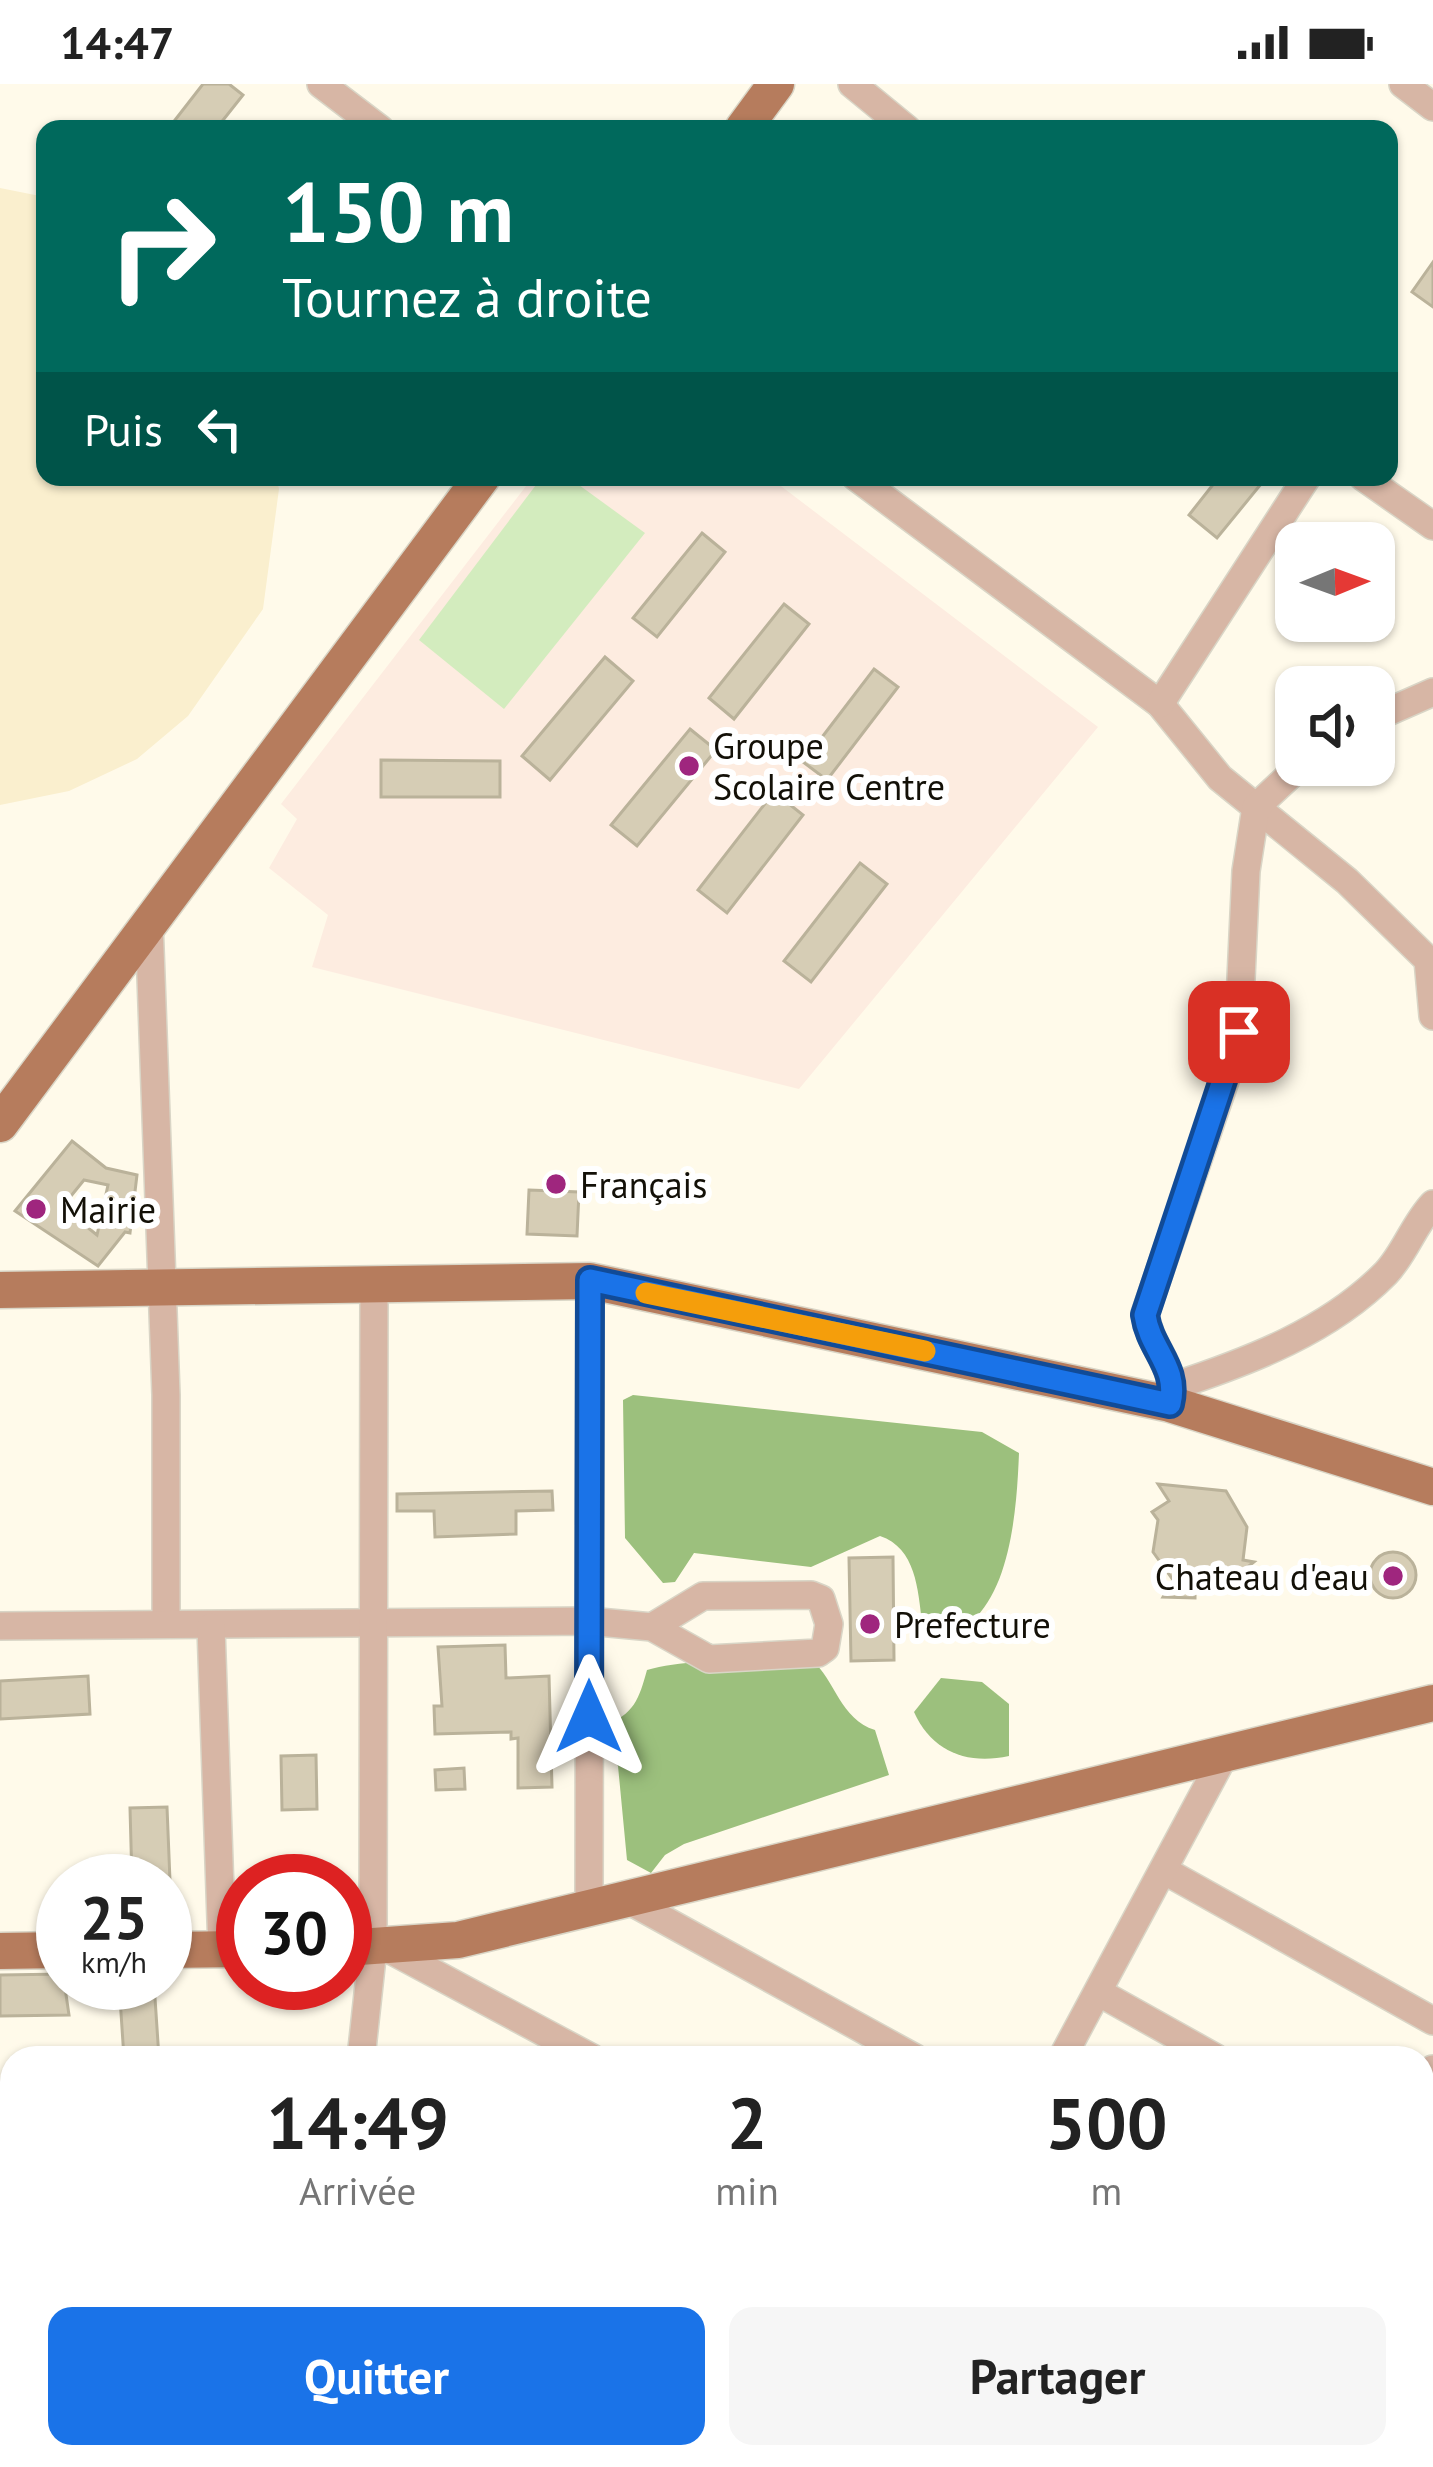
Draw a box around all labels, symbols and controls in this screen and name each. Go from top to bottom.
text: 14:47 [60,13,174,71]
text: 150 m [282,156,514,265]
icon: right [84,168,240,324]
text: Tournez à droite [282,262,652,332]
icon: left [187,396,253,462]
text: Puis [84,400,163,458]
north arrow [1275,522,1395,642]
map controls [1275,522,1395,786]
button: sound [1275,666,1395,786]
place label: Groupe Scolaire Centre [713,722,945,810]
marker: Groupe Scolaire Centre [676,753,702,779]
pin [1188,981,1290,1083]
icon: arrive [1206,999,1272,1065]
place label: Français [580,1161,707,1208]
marker: Français [543,1171,569,1197]
place label: Mairie [60,1186,156,1233]
marker: Mairie [23,1196,49,1222]
place label: Chateau d'eau [1155,1553,1369,1600]
marker: Chateau d'eau [1380,1563,1406,1589]
place label: Prefecture [894,1601,1051,1648]
marker: Prefecture [857,1611,883,1637]
position arrow [526,1654,652,1780]
speed limit sign: 30 [216,1854,372,2010]
text: 25 [80,1878,148,1956]
text: km/h [81,1942,147,1981]
text: 14:49 [266,2076,449,2169]
text: 2 [727,2076,768,2169]
text: 500 [1045,2076,1168,2169]
text: Arrivée [299,2165,416,2216]
text: min [715,2165,779,2216]
text: m [1091,2165,1122,2216]
button: Quitter [48,2307,705,2445]
button: Partager [729,2307,1386,2445]

